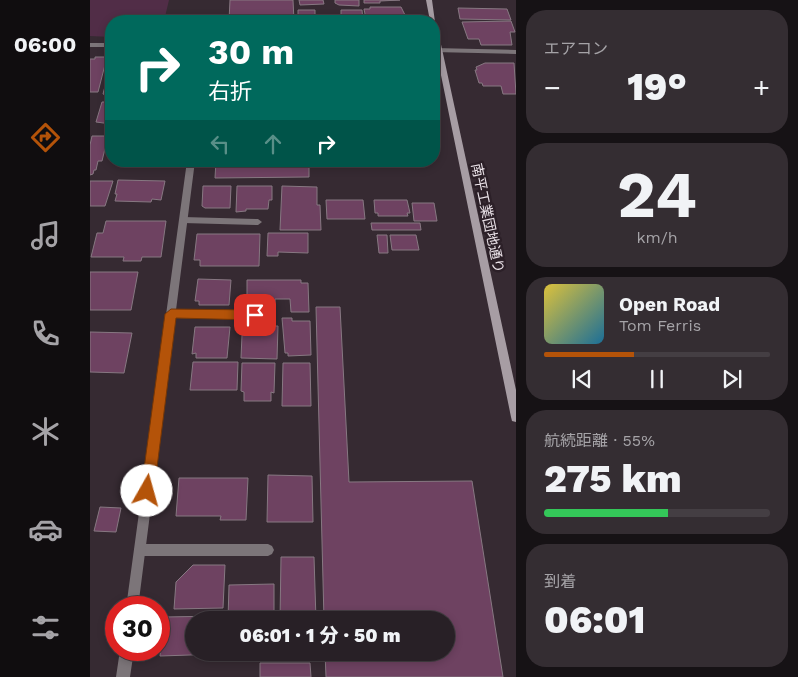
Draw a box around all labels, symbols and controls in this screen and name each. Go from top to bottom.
text: 30 m [208,31,294,73]
text: 06:00 [14,32,76,57]
icon: right [125,35,190,100]
text: エアコン [544,39,608,58]
text: 19° [627,65,687,109]
text: − [544,71,561,104]
text: + [753,71,770,104]
text: 右折 [208,79,252,104]
icon: directions [28,120,63,155]
icon: left [206,130,234,158]
icon: ahead [259,130,287,158]
icon: right [312,130,340,158]
text: 24 [617,157,697,233]
street label: 南平工業団地通り [469,162,507,274]
icon: music [28,218,63,253]
text: km/h [636,228,678,247]
text: Open Road [619,293,720,316]
pin [234,294,276,336]
icon: arrive [241,301,269,329]
icon: phone [28,316,63,351]
text: Tom Ferris [619,316,701,335]
icon: previous [568,365,596,393]
icon: pause [643,365,671,393]
icon: next [718,365,746,393]
icon: climate [28,414,63,449]
text: 航続距離 · 55% [544,431,655,450]
text: 275 km [544,457,682,501]
position arrow [120,464,172,516]
icon: car [28,512,63,547]
text: 到着 [544,572,576,591]
speed limit sign: 30 [105,596,170,661]
text: 06:01 [544,598,646,642]
icon: filters [28,610,63,645]
text: 06:01 · 1 分 · 50 m [240,624,400,647]

